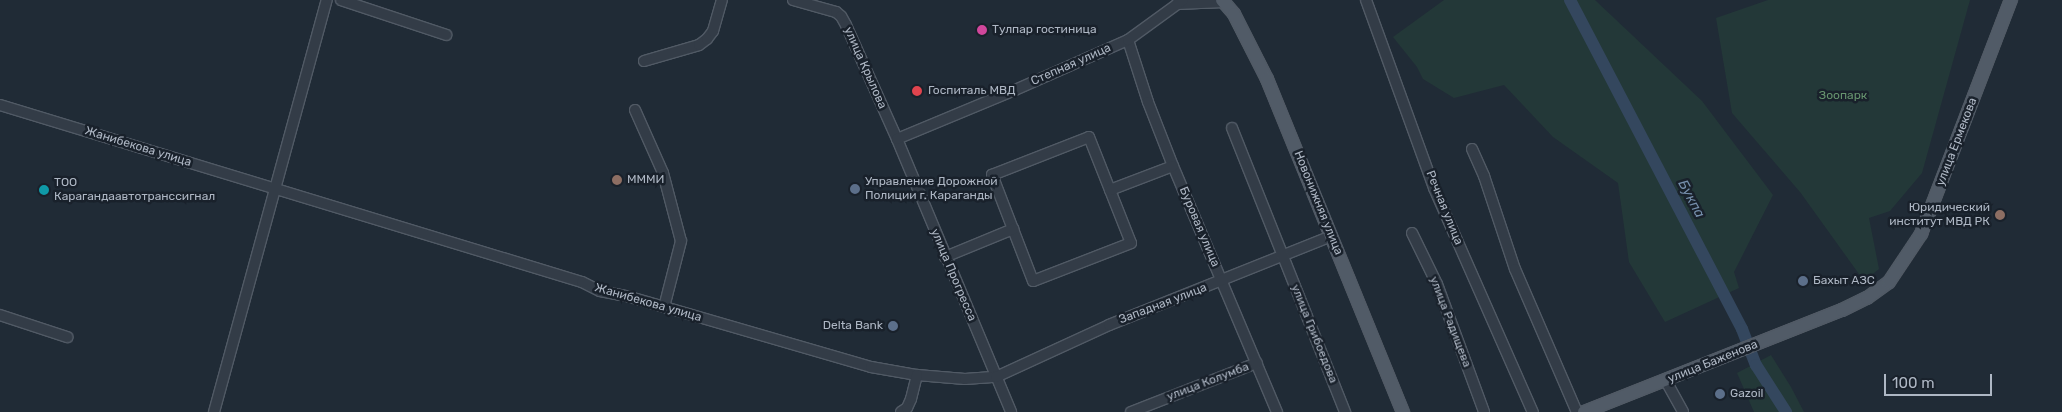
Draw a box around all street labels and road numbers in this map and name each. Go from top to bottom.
street label: улица Крылова [841,25,889,111]
street label: Степная улица [1029,41,1113,89]
street label: улица Ермекова [1934,96,1980,188]
street label: Жанибекова улица [83,124,193,170]
street label: Новонижняя улица [1291,149,1345,257]
street label: Речная улица [1423,169,1465,247]
street label: Буровая улица [1176,185,1222,269]
street label: улица Прогресса [927,227,979,323]
street label: улица Радищева [1426,275,1474,369]
street label: Жанибекова улица [593,281,703,325]
street label: Западная улица [1117,281,1209,327]
street label: улица Грибоедова [1288,283,1340,385]
street label: улица Баженова [1666,337,1760,387]
street label: улица Колумба [1165,360,1251,404]

